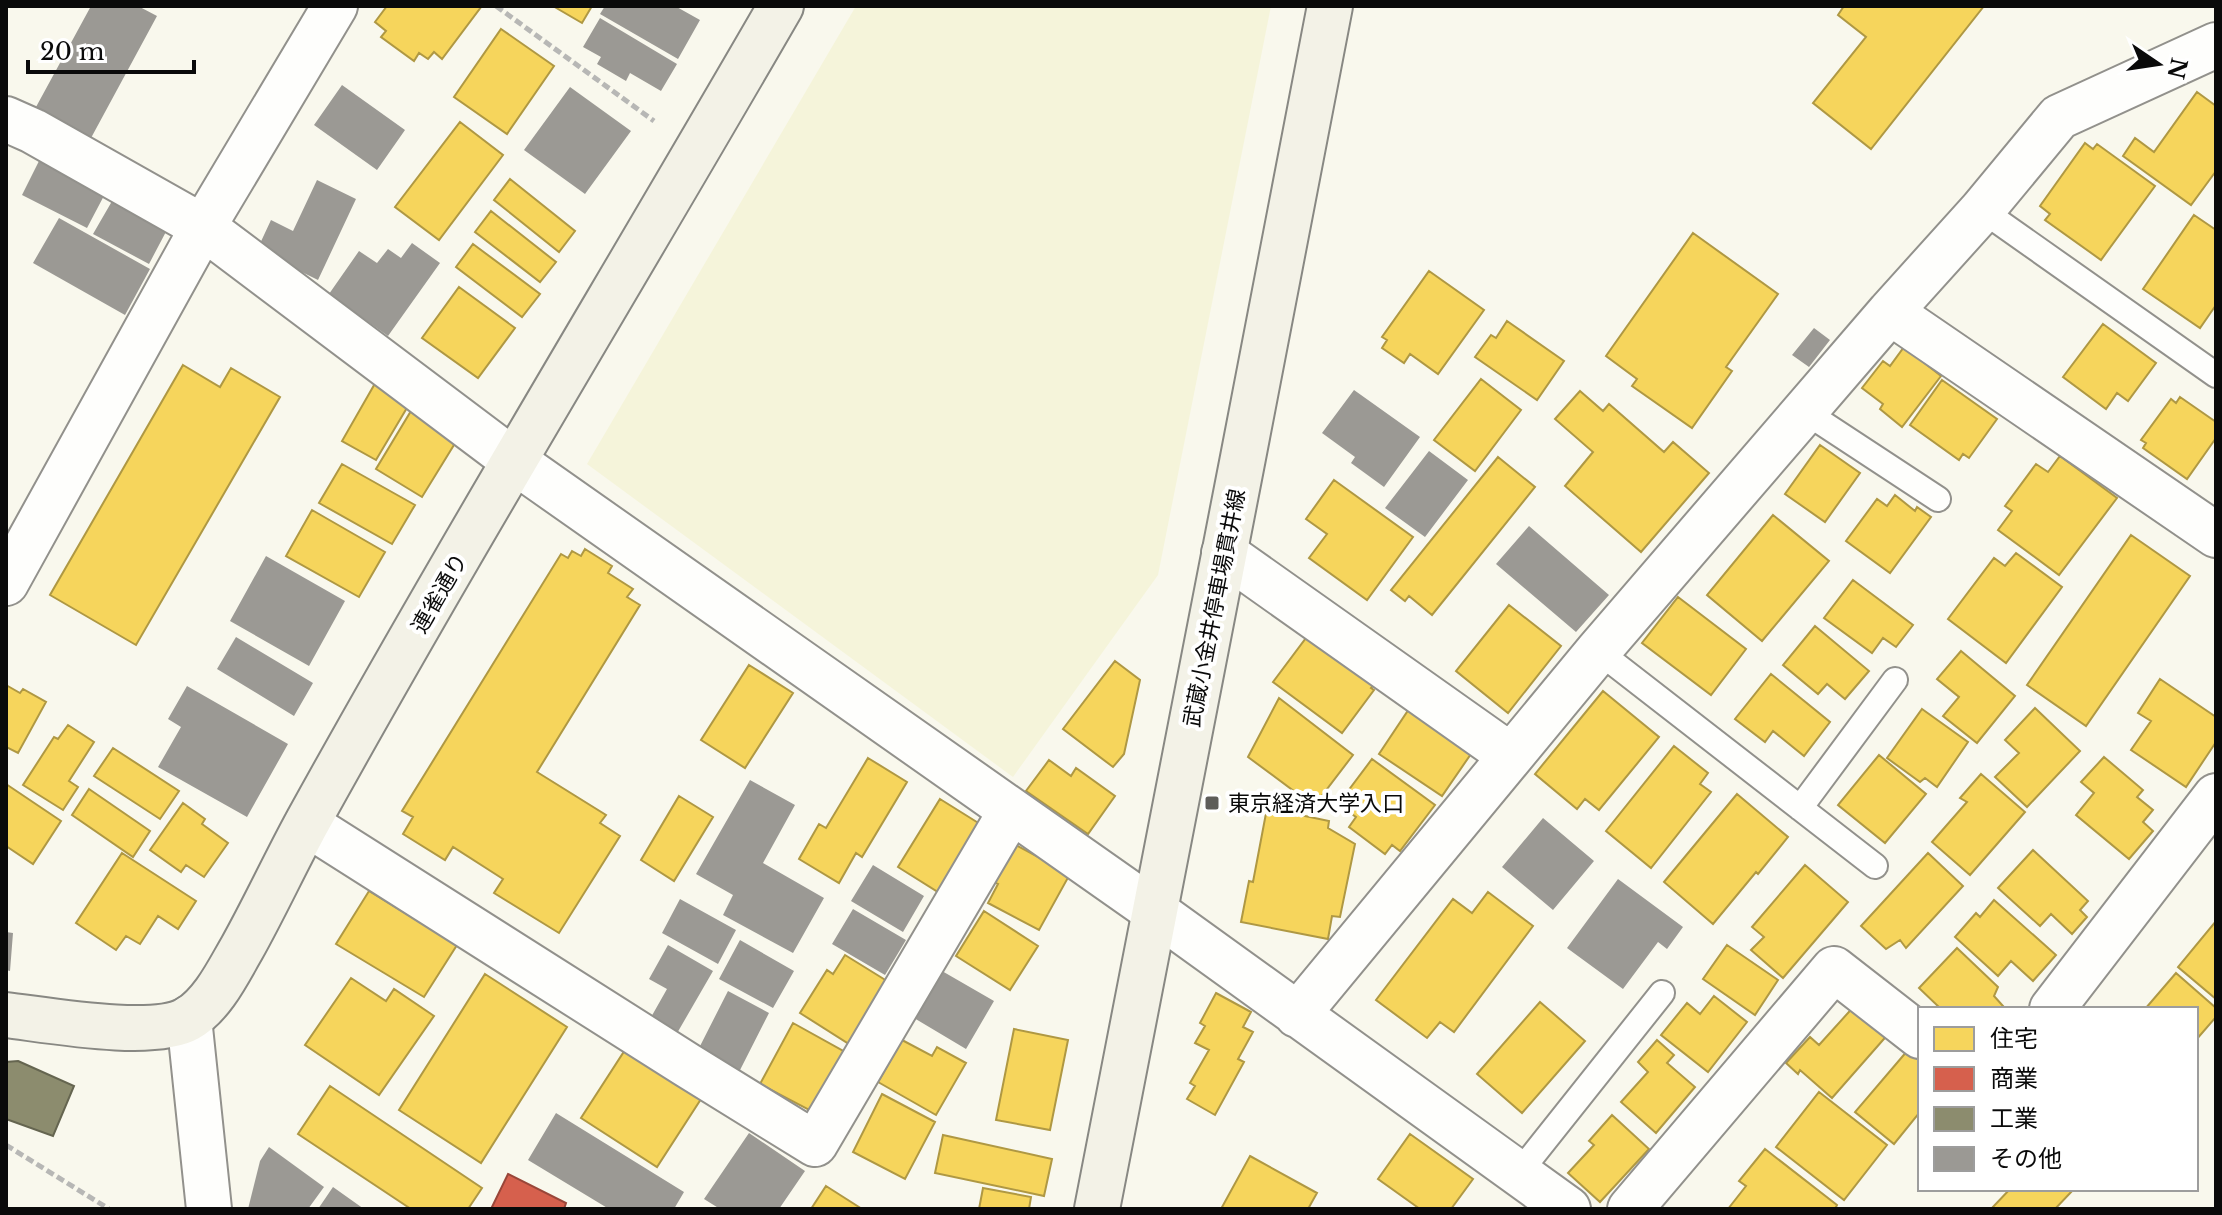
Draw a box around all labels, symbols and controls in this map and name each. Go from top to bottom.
scale bar [28,24,194,74]
north arrow [2118,24,2198,104]
text: 20 m [40,37,105,66]
text: N [2161,55,2192,82]
street label: 武蔵小金井停車場貫井線 [1178,487,1251,729]
street label: 連雀通り [406,548,473,638]
place label: 東京経済大学入口 [1228,790,1404,817]
marker: 東京経済大学入口 [1203,794,1221,812]
legend [1918,1007,2198,1191]
text: 住宅 [1990,1024,2038,1053]
text: 商業 [1990,1064,2038,1093]
text: 工業 [1990,1104,2038,1133]
text: その他 [1990,1144,2062,1173]

